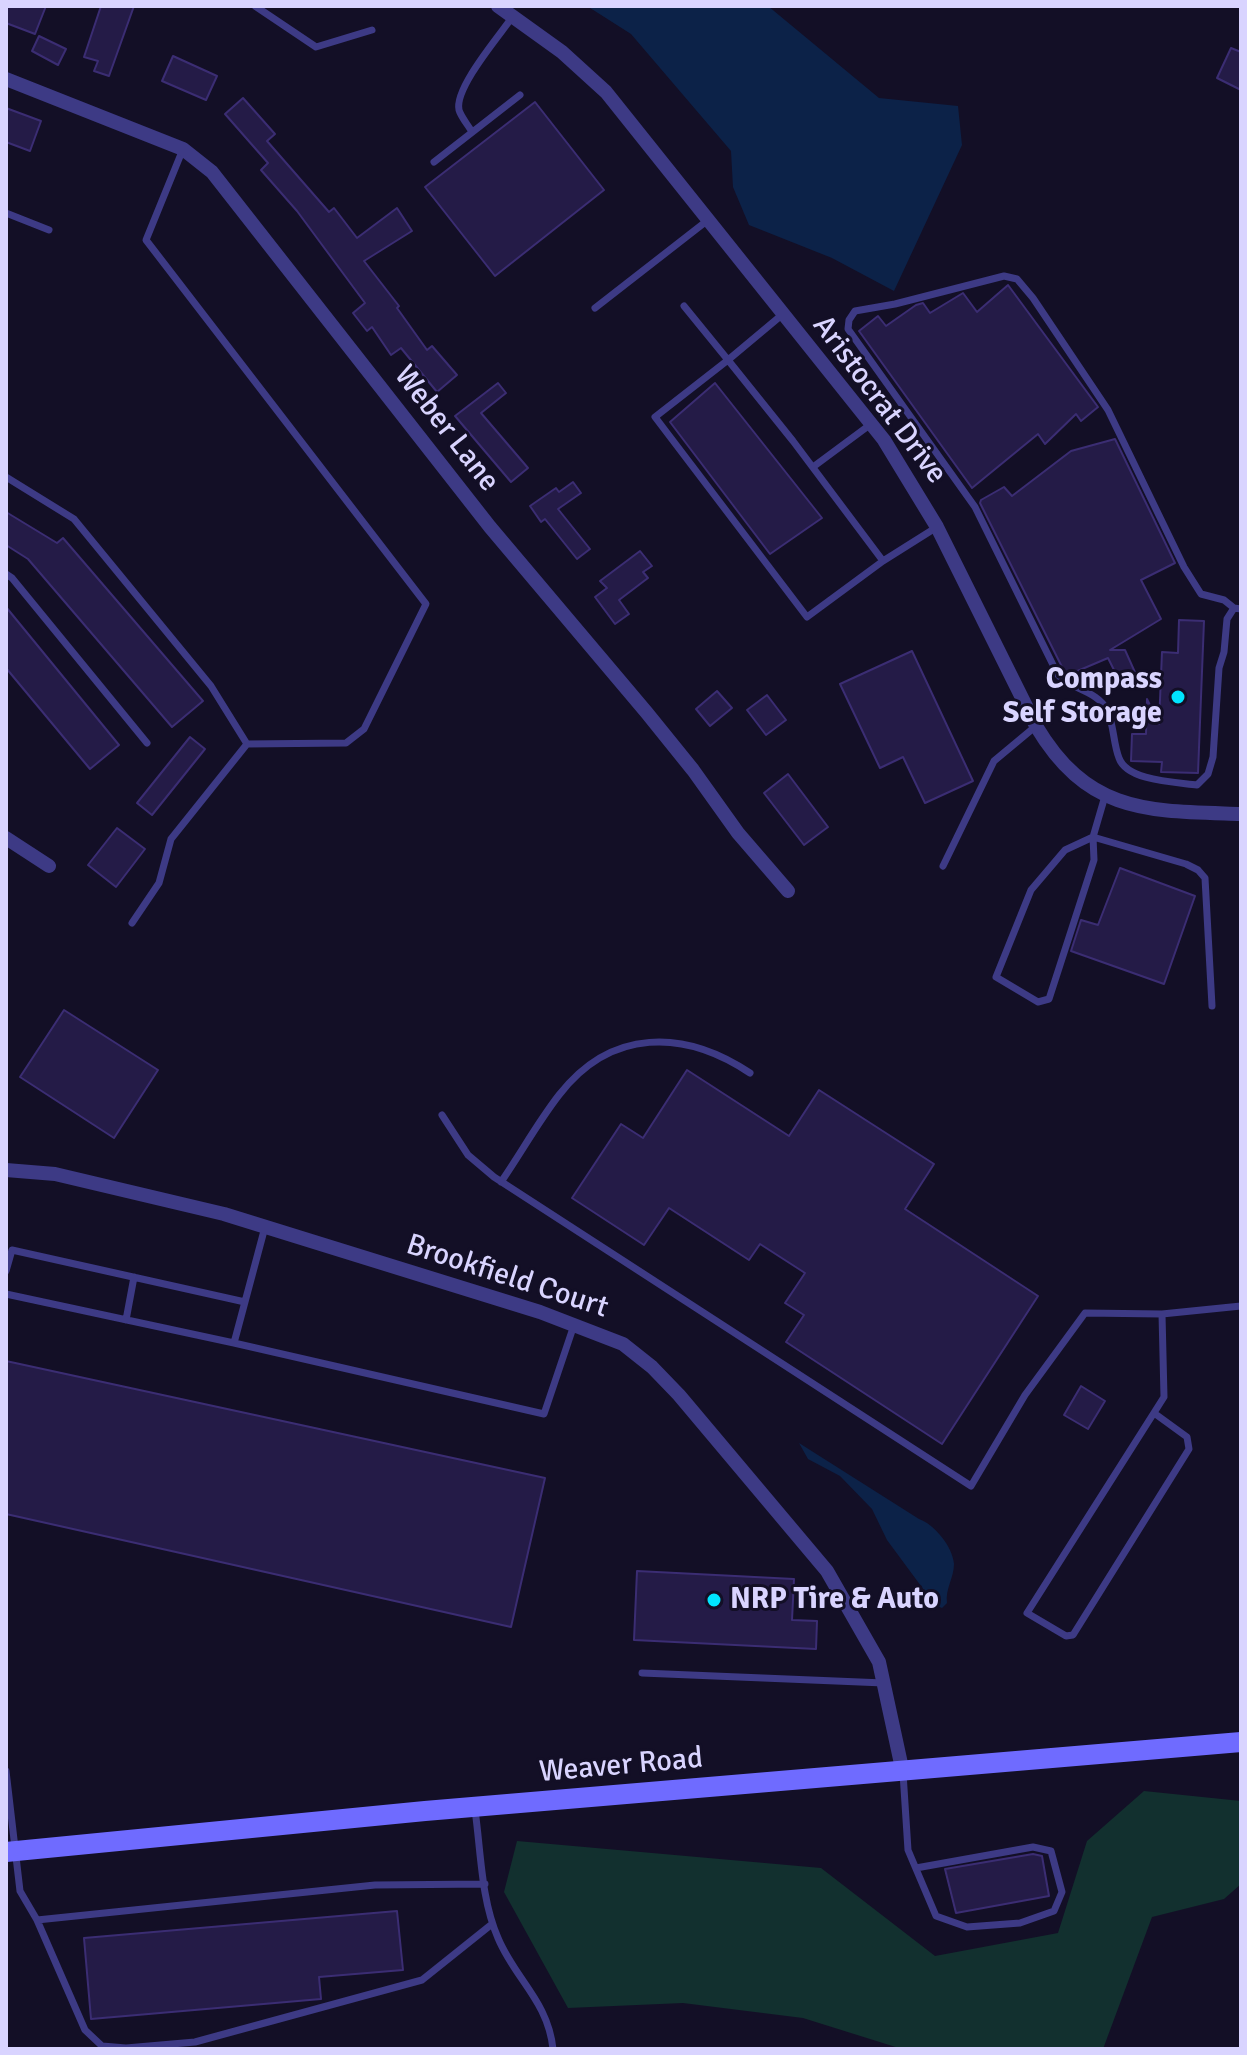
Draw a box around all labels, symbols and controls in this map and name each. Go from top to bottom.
street label: Aristocrat Drive [804,309,954,491]
street label: Weber Lane [386,359,506,499]
place label: Compass Self Storage [1003,662,1162,732]
marker: Compass Self Storage [1169,688,1187,706]
street label: Brookfield Court [402,1227,612,1327]
place label: NRP Tire & Auto [730,1582,939,1618]
marker: NRP Tire & Auto [705,1591,723,1609]
street label: Weaver Road [538,1741,704,1791]

